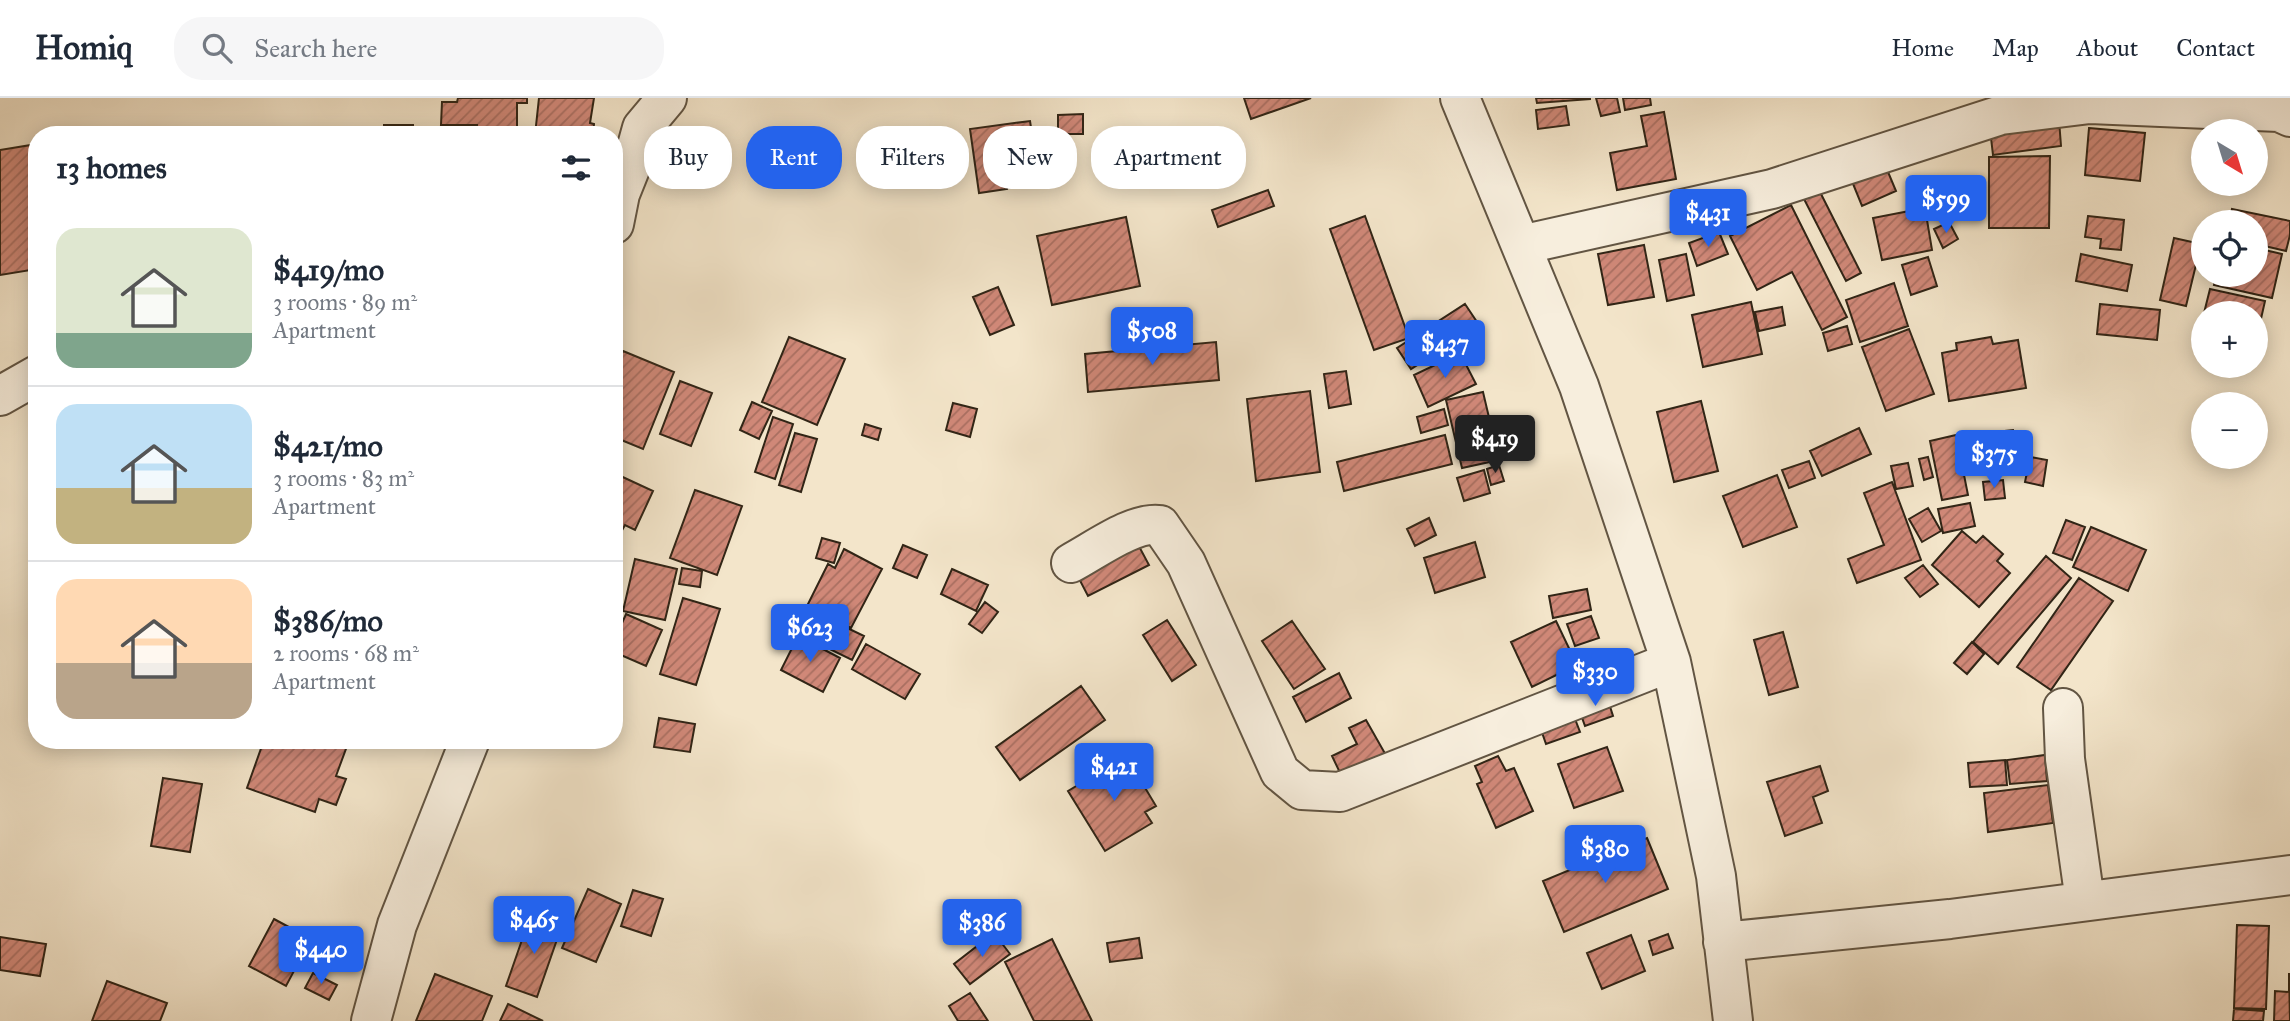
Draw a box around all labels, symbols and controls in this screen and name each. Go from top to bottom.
search box [174,17,664,80]
text: Homiq [35,28,132,68]
icon: search [198,29,236,67]
text: Search here [254,32,377,64]
text: Home [1891,33,1954,63]
text: Map [1992,33,2039,63]
text: About [2077,33,2138,63]
text: Contact [2176,33,2255,63]
north arrow [2191,119,2268,196]
map controls [2191,119,2268,469]
chip: Buy [644,126,732,189]
chip: Rent [746,126,842,189]
chip: Filters [856,126,969,189]
chip: New [983,126,1077,189]
chip: Apartment [1091,126,1246,189]
icon: filters [557,149,595,187]
text: 13 homes [56,150,167,186]
pin: $599 [1905,176,1987,235]
text: $599 [1921,184,1971,212]
pin: $431 [1667,190,1749,249]
text: $431 [1686,198,1730,226]
button: locate [2191,210,2268,287]
text: $419/mo [273,252,384,288]
icon: home [112,256,196,340]
text: 3 rooms · 89 m² [273,288,417,316]
button: + [2191,301,2268,378]
pin: $508 [1111,308,1193,367]
text: Apartment [273,316,376,344]
text: $508 [1127,316,1177,344]
pin: $437 [1404,320,1486,380]
text: $437 [1421,329,1469,357]
button: − [2191,392,2268,469]
pin: $419 [1454,416,1536,475]
text: $419 [1471,424,1519,452]
text: $421/mo [273,428,383,464]
pin: $375 [1953,430,2035,490]
icon: home [112,432,196,516]
text: $375 [1971,439,2017,467]
text: 3 rooms · 83 m² [273,464,414,492]
text: Apartment [273,492,376,520]
text: $386/mo [273,603,383,639]
pin: $623 [769,604,851,664]
icon: home [112,607,196,691]
text: $623 [787,613,833,641]
text: 2 rooms · 68 m² [273,639,419,667]
pin: $330 [1554,648,1636,708]
text: $330 [1572,657,1618,685]
text: Apartment [273,667,376,695]
pin: $421 [1073,744,1155,803]
text: $421 [1090,752,1138,780]
pin: $380 [1564,826,1646,885]
text: $380 [1581,834,1629,862]
pin: $465 [493,896,575,956]
pin: $386 [941,900,1023,959]
text: $465 [509,905,559,933]
text: $386 [958,908,1006,936]
pin: $440 [280,926,362,986]
text: $440 [295,935,347,963]

